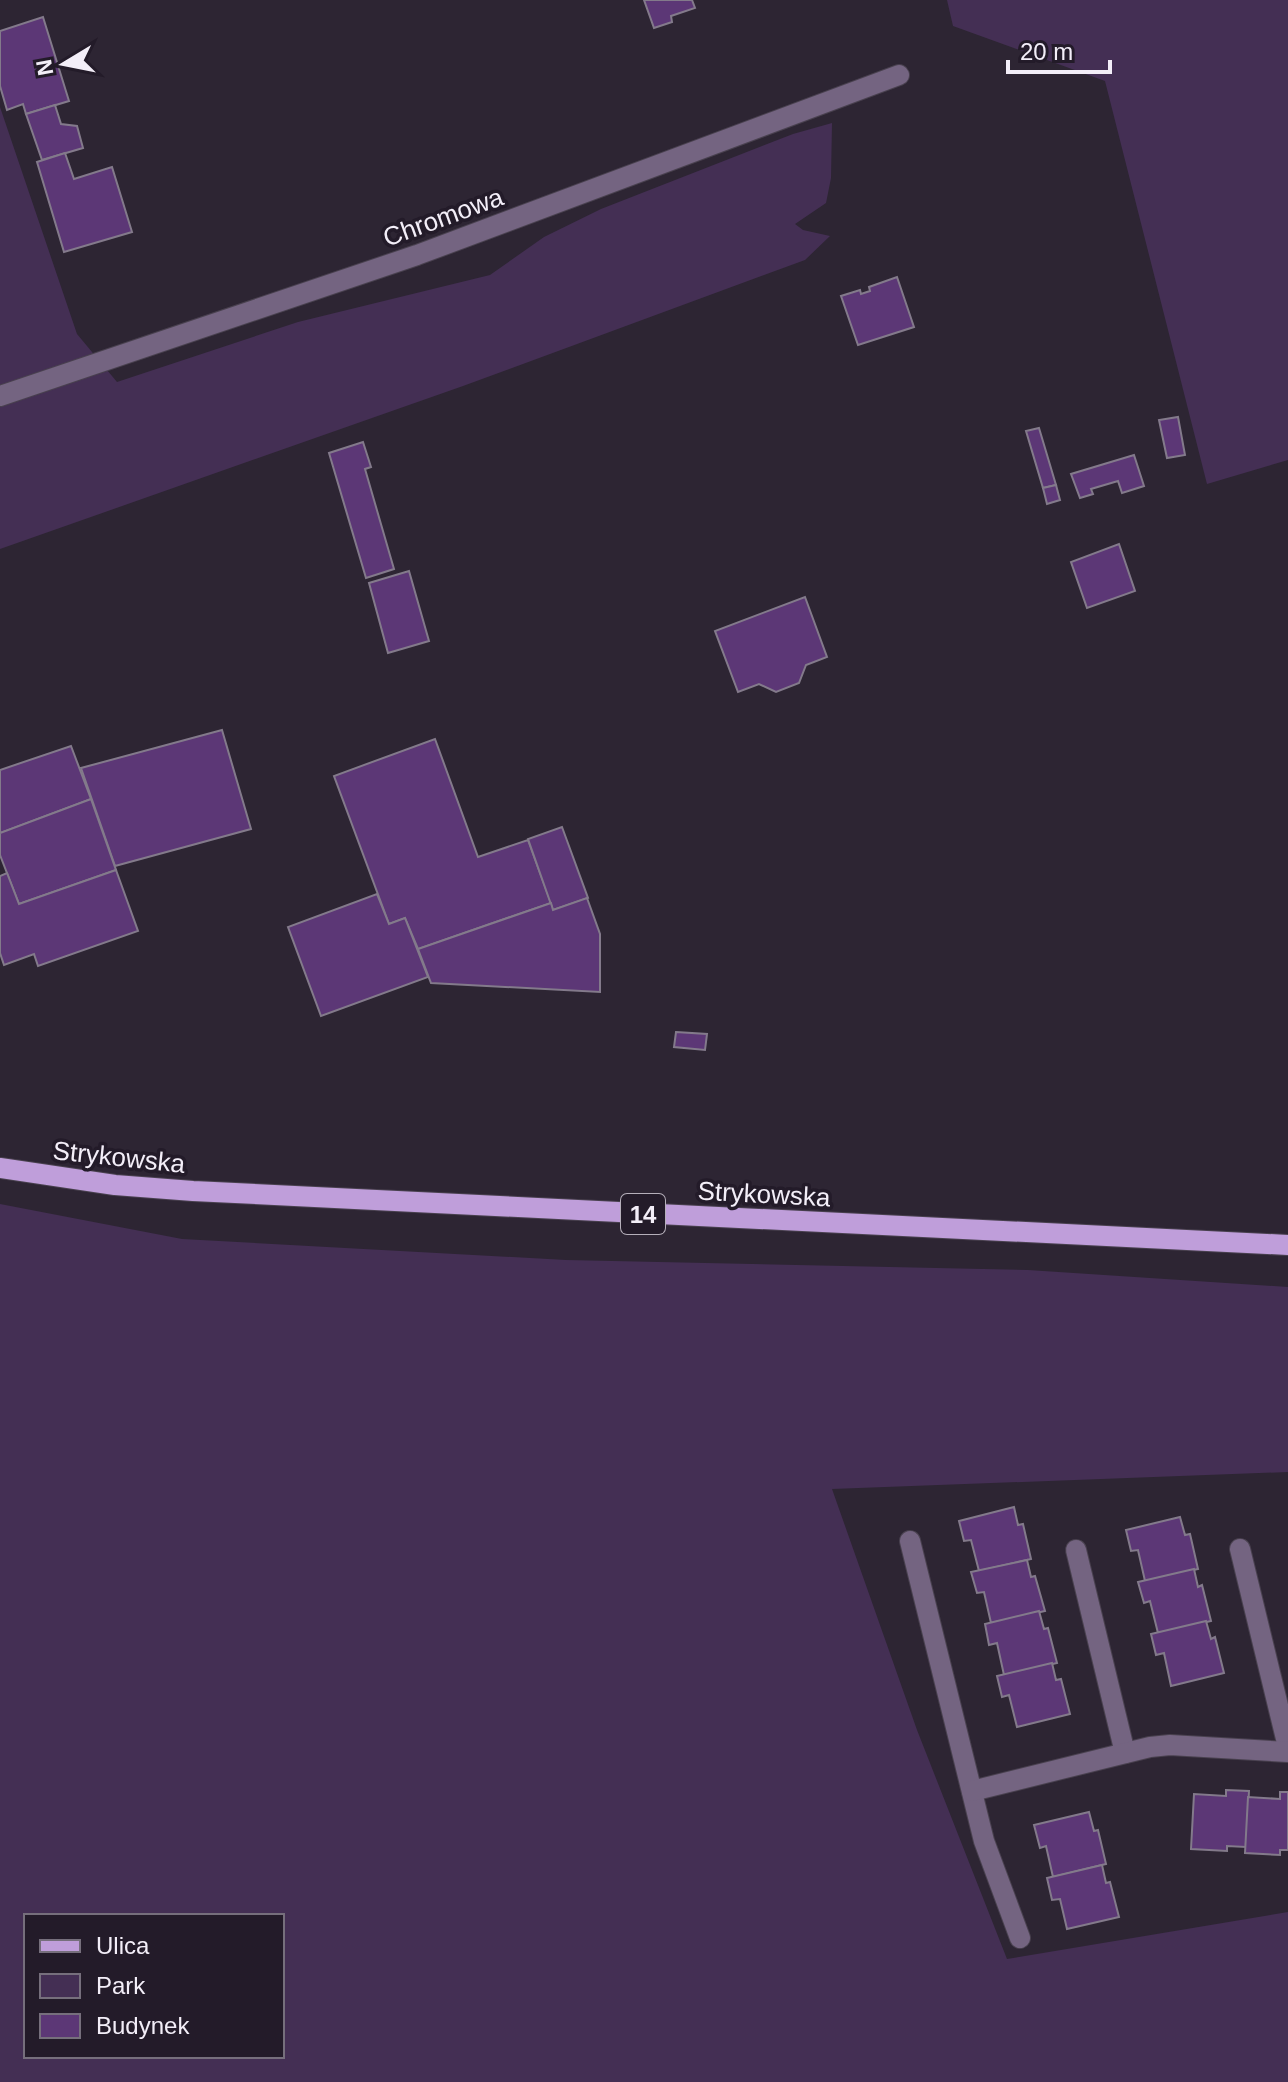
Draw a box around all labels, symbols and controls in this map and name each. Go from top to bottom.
north arrow [24,24,104,104]
scale bar [1008,24,1110,74]
text: 20 m [1020,38,1073,65]
text: N [31,57,58,77]
street label: Chromowa [379,181,508,253]
street label: Strykowska [51,1135,187,1179]
street label: Strykowska [697,1176,832,1212]
road number: 14 [621,1194,665,1234]
legend [24,1914,284,2058]
text: Ulica [96,1932,150,1959]
text: Park [96,1972,146,1999]
text: Budynek [96,2012,190,2039]

